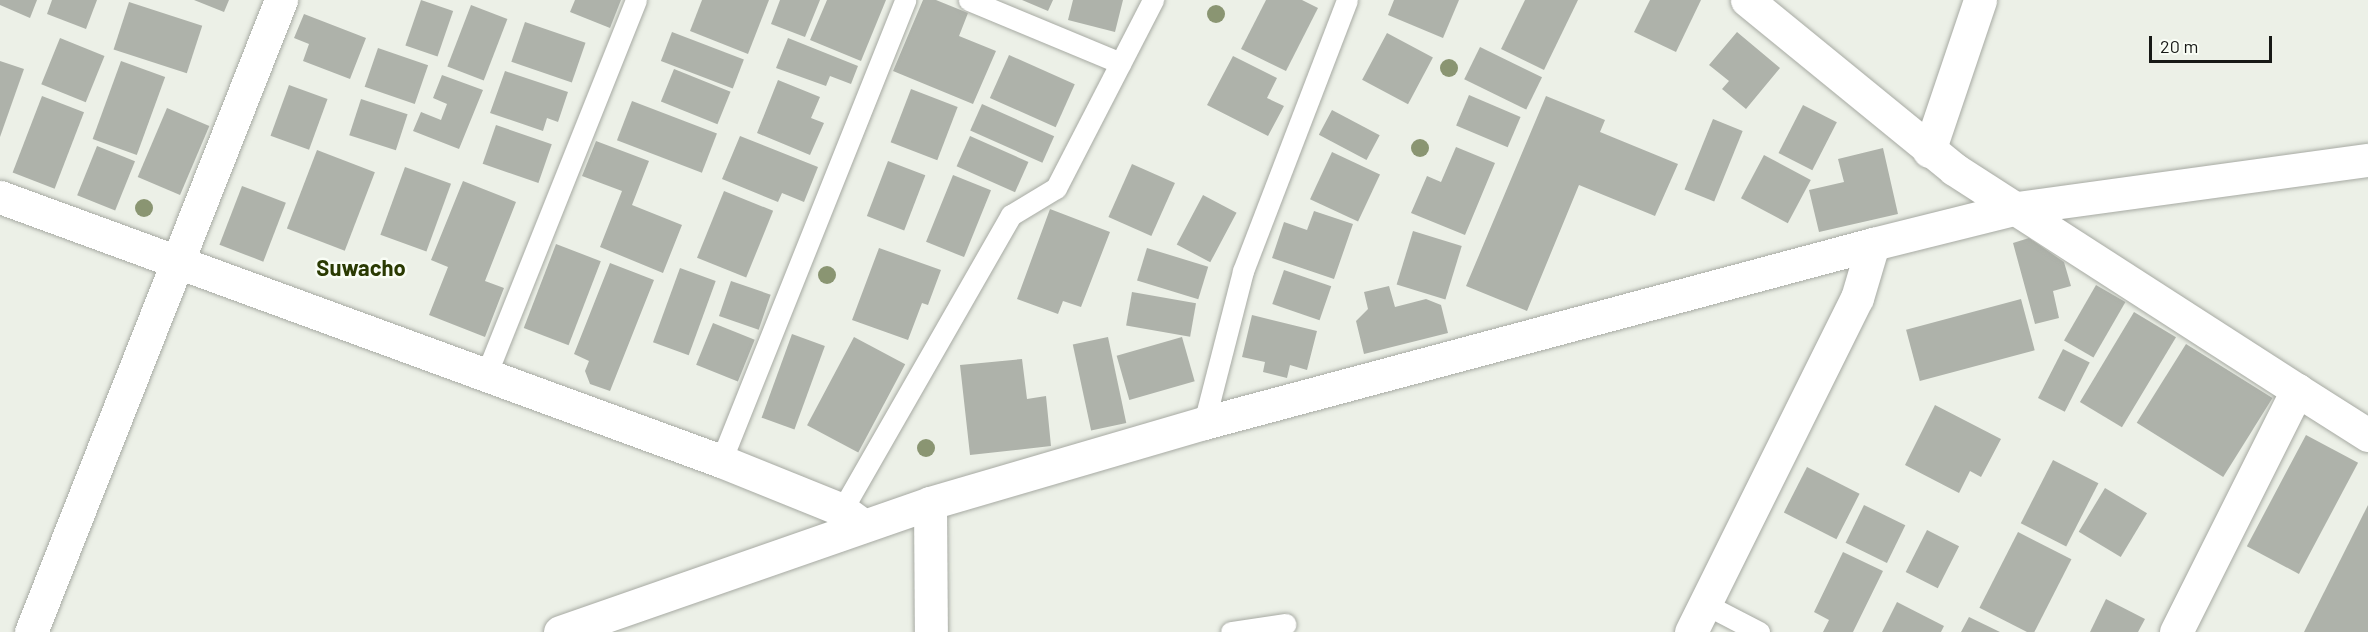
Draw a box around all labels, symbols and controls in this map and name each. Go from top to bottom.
scale bar [2152,24,2275,62]
text: 20 m [2160,35,2198,57]
district label: Suwacho [316,255,406,281]

